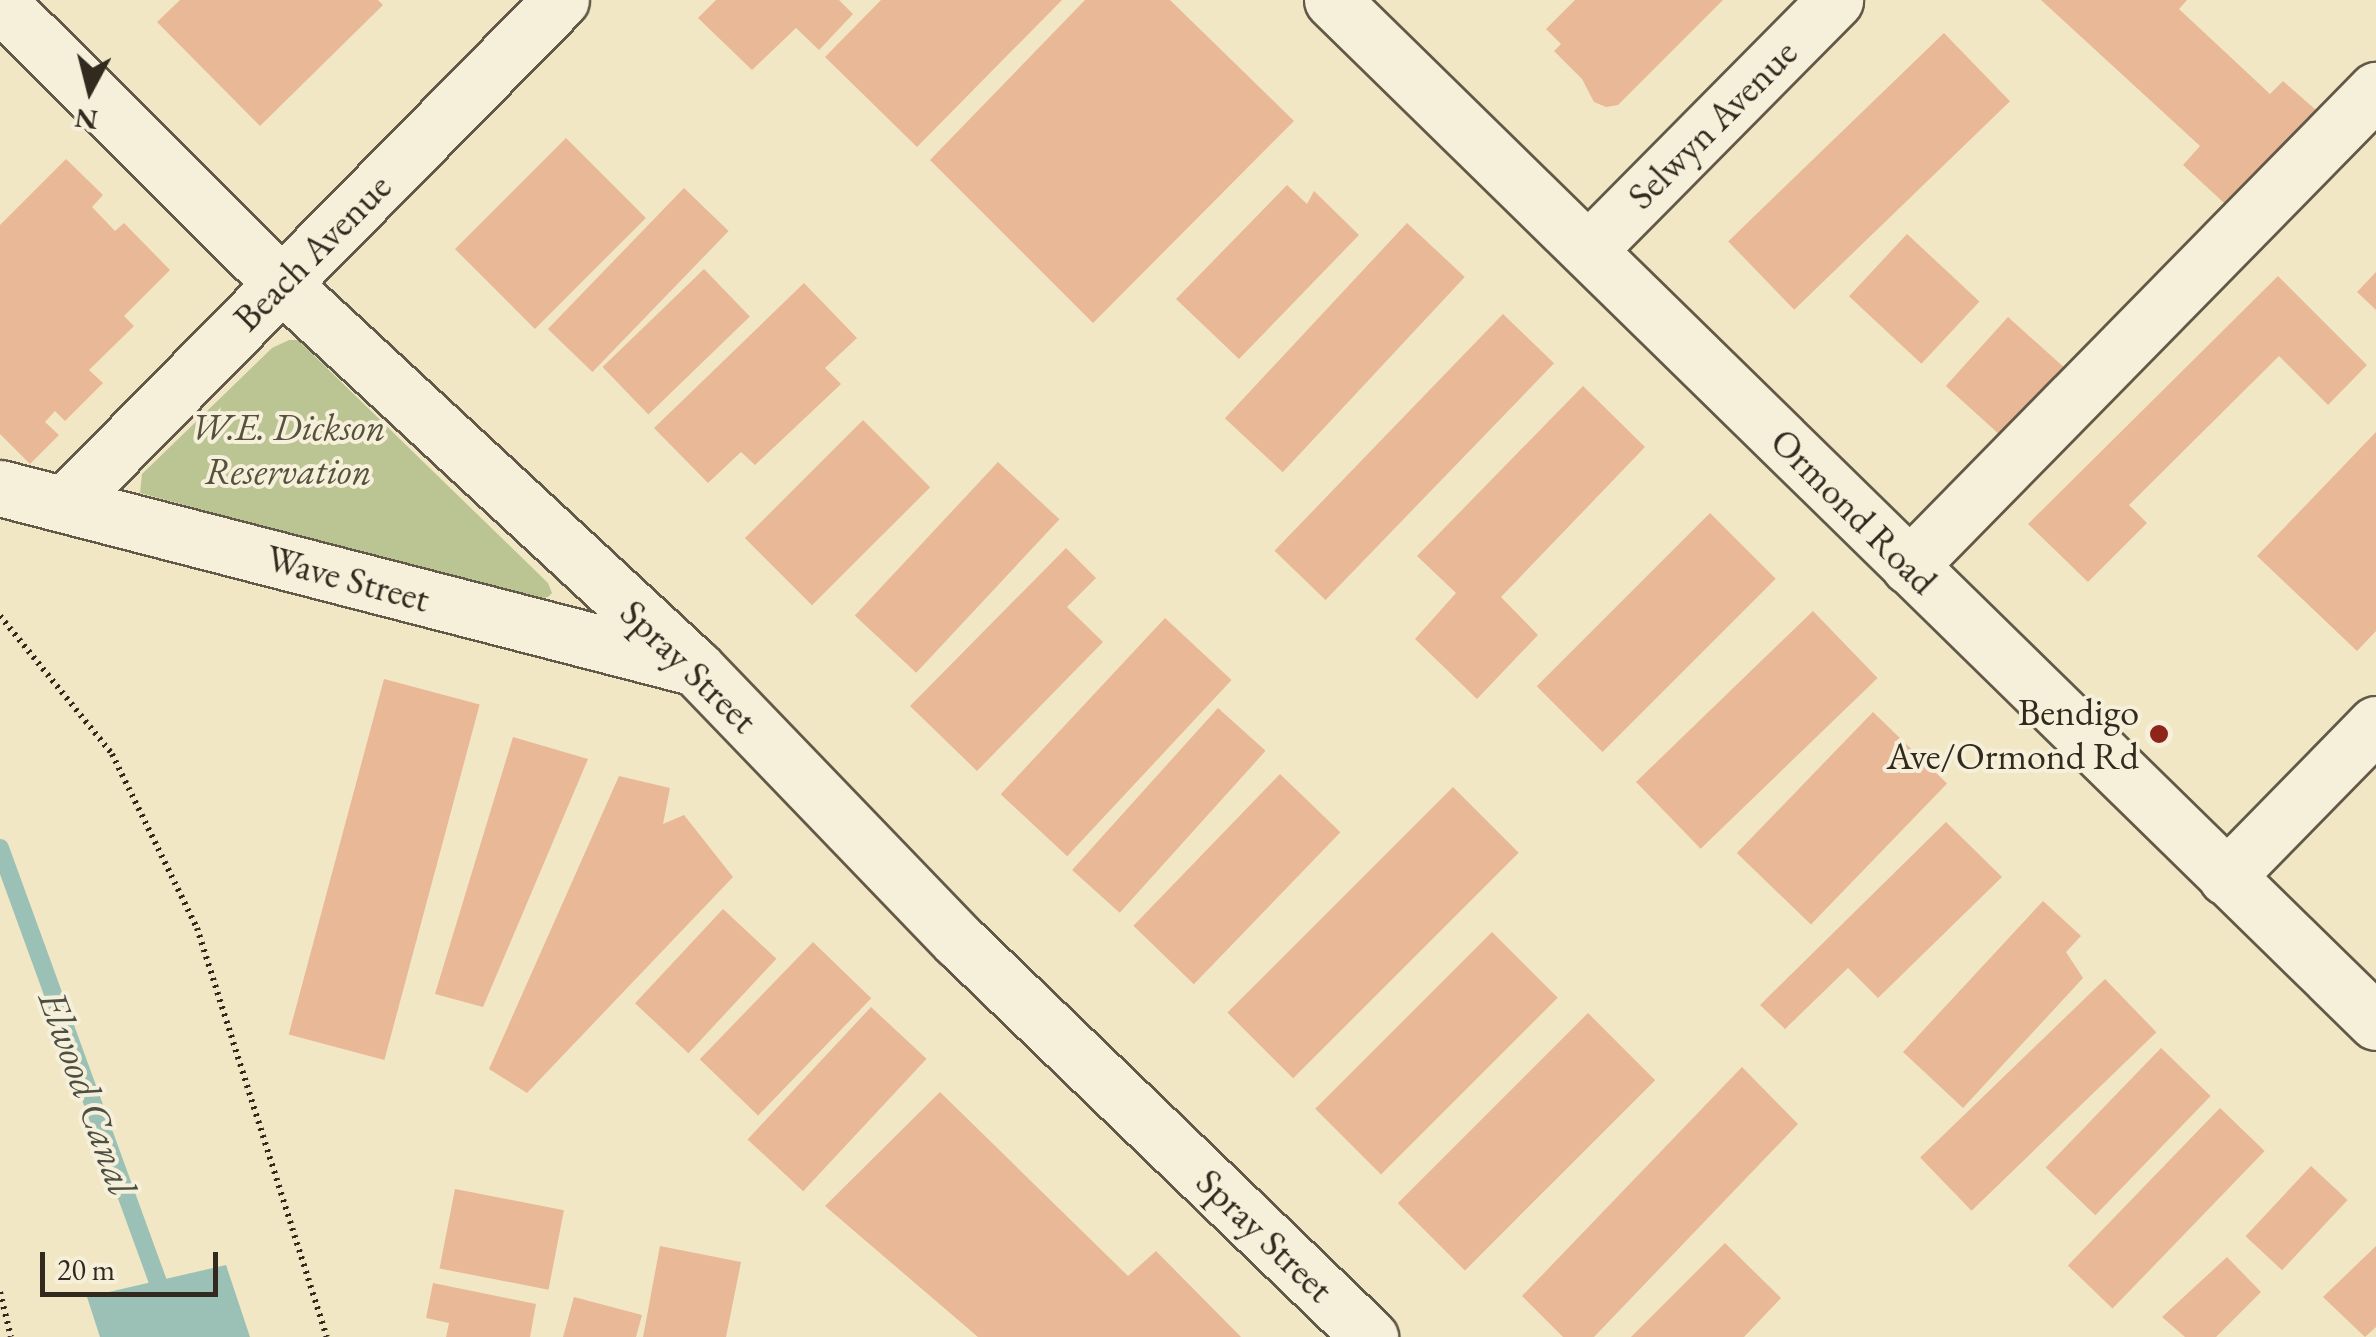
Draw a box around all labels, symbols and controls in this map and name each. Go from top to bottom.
street label: Selwyn Avenue [1618,30,1806,218]
north arrow [40,40,140,140]
text: N [73,101,100,139]
street label: Beach Avenue [224,164,400,340]
park label: W.E. Dickson Reservation [191,404,385,494]
street label: Ormond Road [1761,418,1947,604]
street label: Wave Street [261,534,435,622]
street label: Spray Street [611,590,767,742]
place label: Bendigo Ave/Ormond Rd [1886,689,2139,778]
marker: Bendigo Ave/Ormond Rd [2148,723,2170,745]
water label: Elwood Canal [29,984,147,1202]
street label: Spray Street [1187,1159,1343,1311]
scale bar [45,1232,222,1294]
text: 20 m [57,1250,115,1289]

